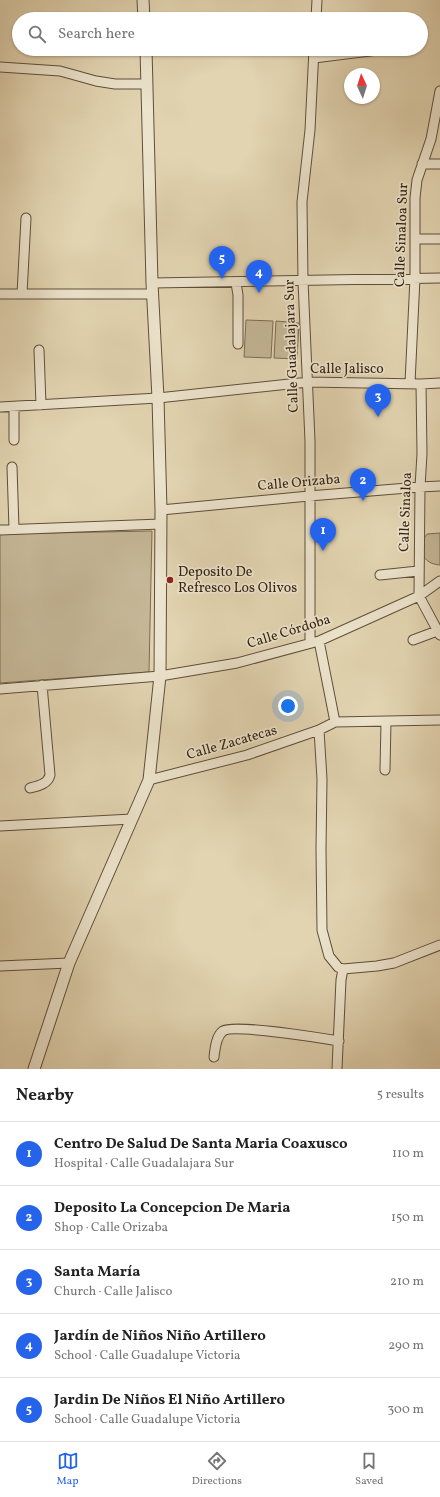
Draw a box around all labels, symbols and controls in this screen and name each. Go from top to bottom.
search box [12,12,428,56]
icon: search [26,23,48,45]
text: Search here [58,24,135,45]
north arrow [344,68,380,104]
street label: Calle Sinaloa Sur [391,183,413,287]
pin: 5 [209,246,235,279]
pin: 4 [246,260,272,293]
street label: Calle Guadalajara Sur [280,279,304,413]
street label: Calle Jalisco [310,360,384,379]
pin: 3 [365,384,391,417]
pin: 2 [350,468,376,501]
street label: Calle Orizaba [257,470,341,496]
street label: Calle Sinaloa [395,472,417,552]
pin: 1 [310,518,336,551]
place label: Deposito De Refresco Los Olivos [178,563,297,598]
marker: Deposito De Refresco Los Olivos [165,575,175,585]
street label: Calle Córdoba [245,610,333,654]
your location [278,696,298,716]
street label: Calle Zacatecas [184,721,280,765]
text: Nearby [16,1084,74,1107]
text: 5 results [377,1086,424,1104]
text: Centro De Salud De Santa Maria Coaxusco [54,1134,348,1155]
text: 1 [26,1145,32,1163]
text: 110 m [392,1145,424,1163]
text: Hospital · Calle Guadalajara Sur [54,1155,234,1173]
text: Deposito La Concepcion De Maria [54,1198,291,1219]
text: 2 [26,1209,32,1227]
text: 150 m [391,1209,424,1227]
text: Shop · Calle Orizaba [54,1219,168,1237]
text: Santa María [54,1262,140,1283]
text: 3 [26,1273,32,1291]
text: 210 m [390,1273,424,1291]
text: Church · Calle Jalisco [54,1283,172,1301]
text: Jardín de Niños Niño Artillero [54,1326,266,1347]
text: 4 [25,1337,33,1355]
text: 290 m [388,1337,424,1355]
text: School · Calle Guadalupe Victoria [54,1347,241,1365]
text: Jardin De Niños El Niño Artillero [54,1390,285,1411]
text: 5 [26,1401,32,1419]
text: 300 m [388,1401,424,1419]
text: School · Calle Guadalupe Victoria [54,1411,241,1429]
tab: Map [57,1450,79,1489]
tab: Directions [192,1450,242,1489]
tab: Saved [355,1450,383,1489]

